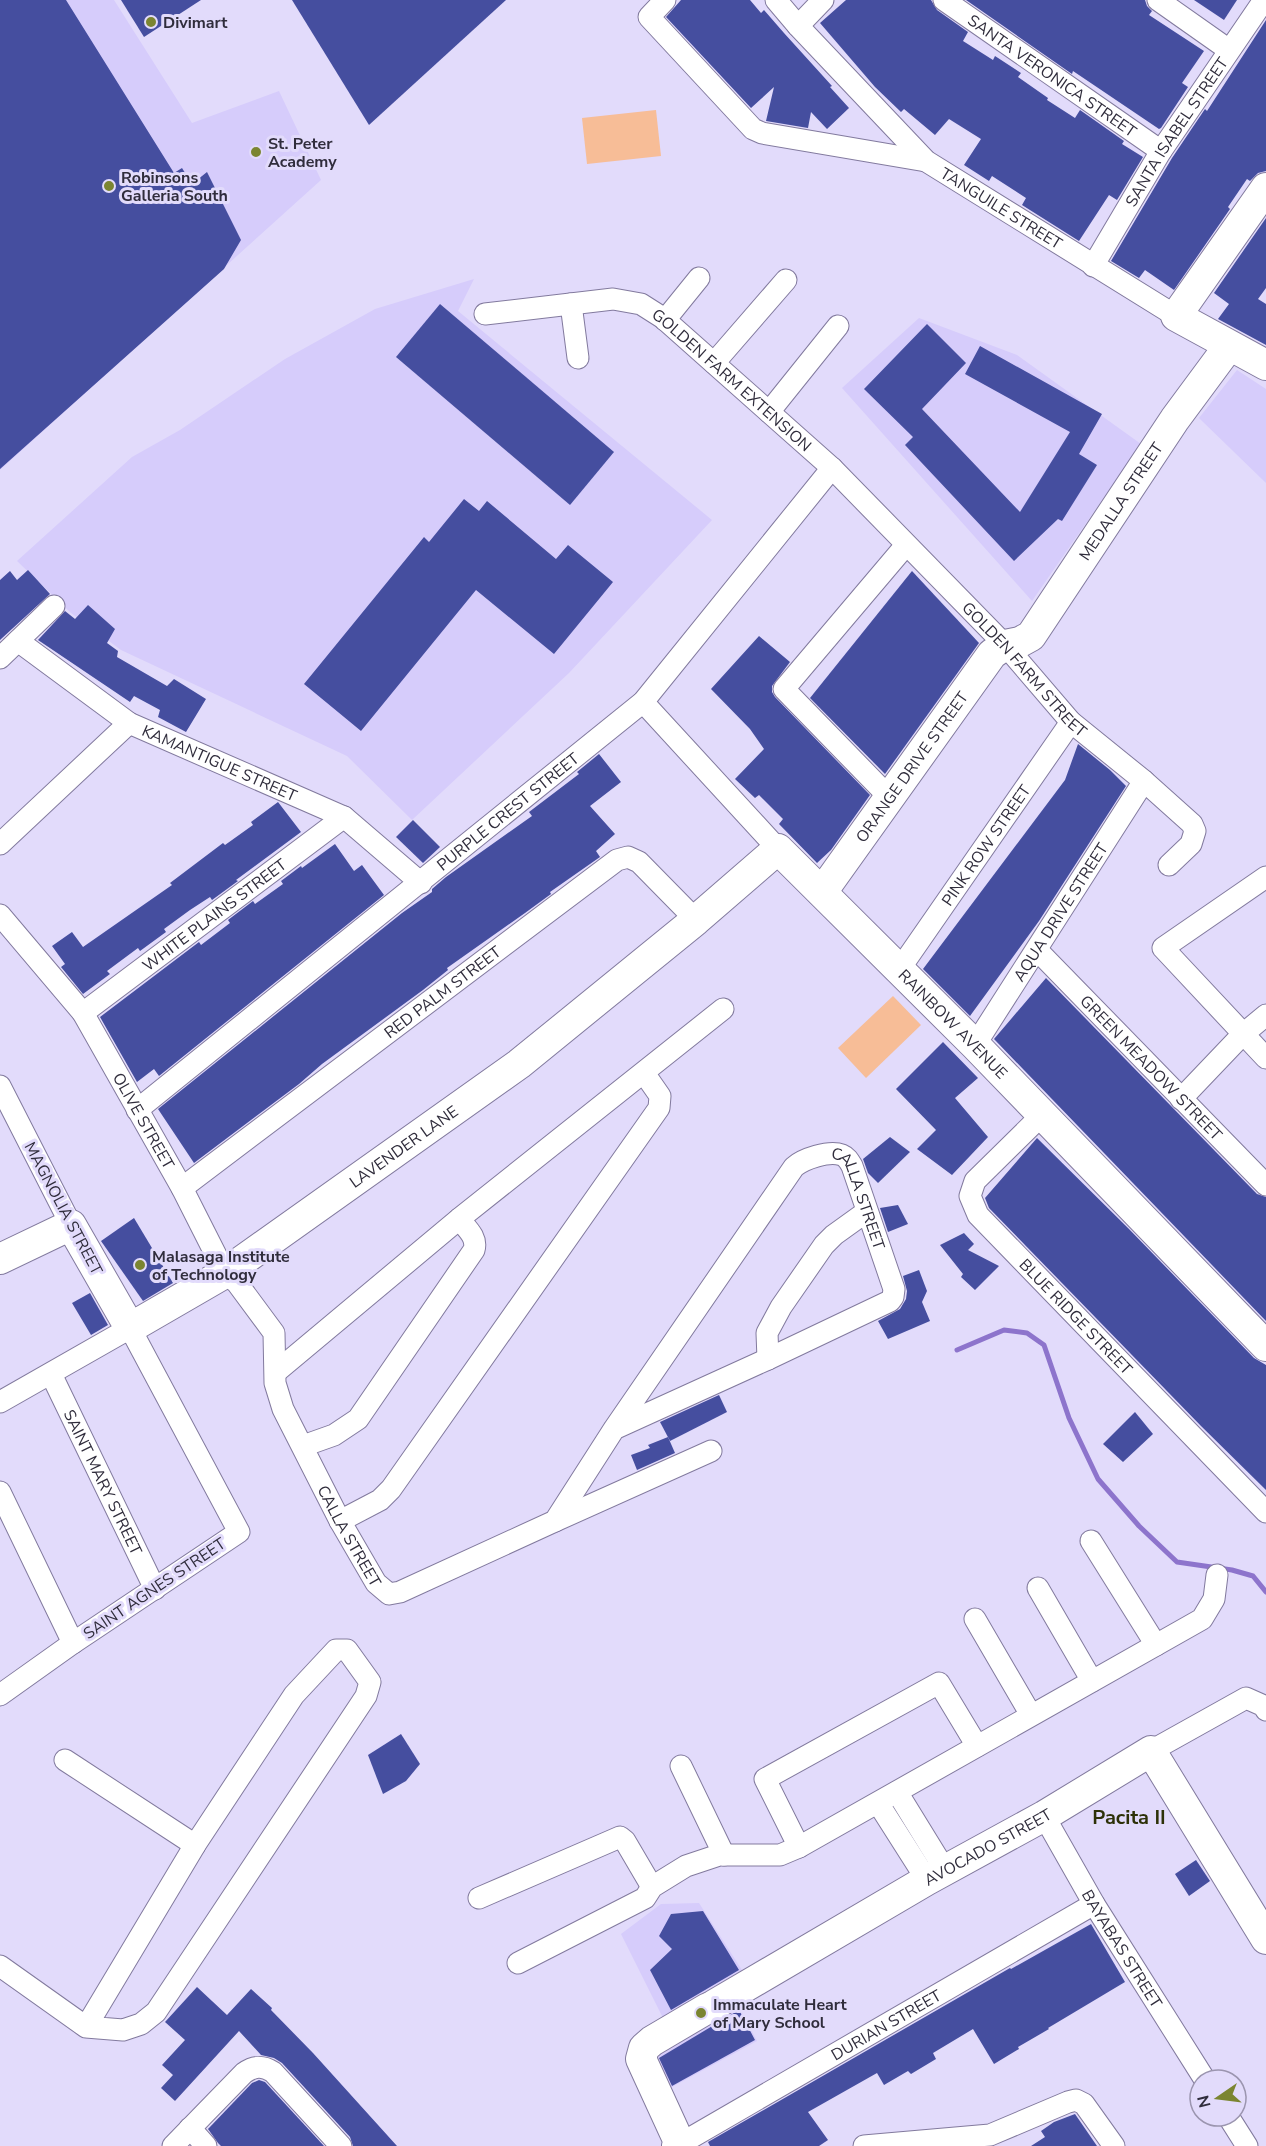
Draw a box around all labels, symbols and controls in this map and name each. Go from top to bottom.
street label: SANTA VERONICA STREET [963,10,1141,143]
place label: Divimart [163,12,228,34]
marker: Divimart [144,15,158,29]
street label: SANTA ISABEL STREET [1120,53,1234,211]
place label: St. Peter Academy [268,133,337,173]
marker: St. Peter Academy [249,145,263,159]
street label: TANGUILE STREET [936,163,1066,255]
place label: Robinsons Galleria South [121,167,228,207]
marker: Robinsons Galleria South [102,179,116,193]
street label: GOLDEN FARM EXTENSION [648,304,816,457]
street label: MEDALLA STREET [1074,438,1169,565]
street label: GOLDEN FARM STREET [957,597,1091,743]
street label: ORANGE DRIVE STREET [851,687,974,847]
street label: KAMANTIGUE STREET [138,720,301,807]
street label: PURPLE CREST STREET [432,748,584,876]
street label: PINK ROW STREET [937,780,1036,911]
street label: AQUA DRIVE STREET [1009,839,1114,986]
street label: WHITE PLAINS STREET [138,854,292,977]
street label: RED PALM STREET [380,941,506,1044]
street label: RAINBOW AVENUE [893,965,1012,1084]
street label: GREEN MEADOW STREET [1075,991,1227,1146]
street label: OLIVE STREET [107,1069,179,1174]
street label: LAVENDER LANE [345,1101,463,1193]
street label: MAGNOLIA STREET [19,1138,108,1279]
street label: CALLA STREET [830,1143,890,1253]
place label: Malasaga Institute of Technology [152,1246,290,1286]
street label: BLUE RIDGE STREET [1014,1254,1137,1380]
marker: Malasaga Institute of Technology [133,1258,147,1272]
street label: SAINT MARY STREET [58,1406,147,1559]
street label: CALLA STREET [312,1482,386,1591]
street label: SAINT AGNES STREET [79,1533,230,1645]
street label: AVOCADO STREET [920,1804,1056,1892]
district label: Pacita II [1092,1804,1166,1831]
street label: BAYABAS STREET [1076,1886,1167,2013]
street label: DURIAN STREET [827,1985,946,2066]
place label: Immaculate Heart of Mary School [713,1994,848,2034]
marker: Immaculate Heart of Mary School [694,2006,708,2020]
north arrow [1188,2068,1248,2128]
text: N [1192,2093,1217,2110]

